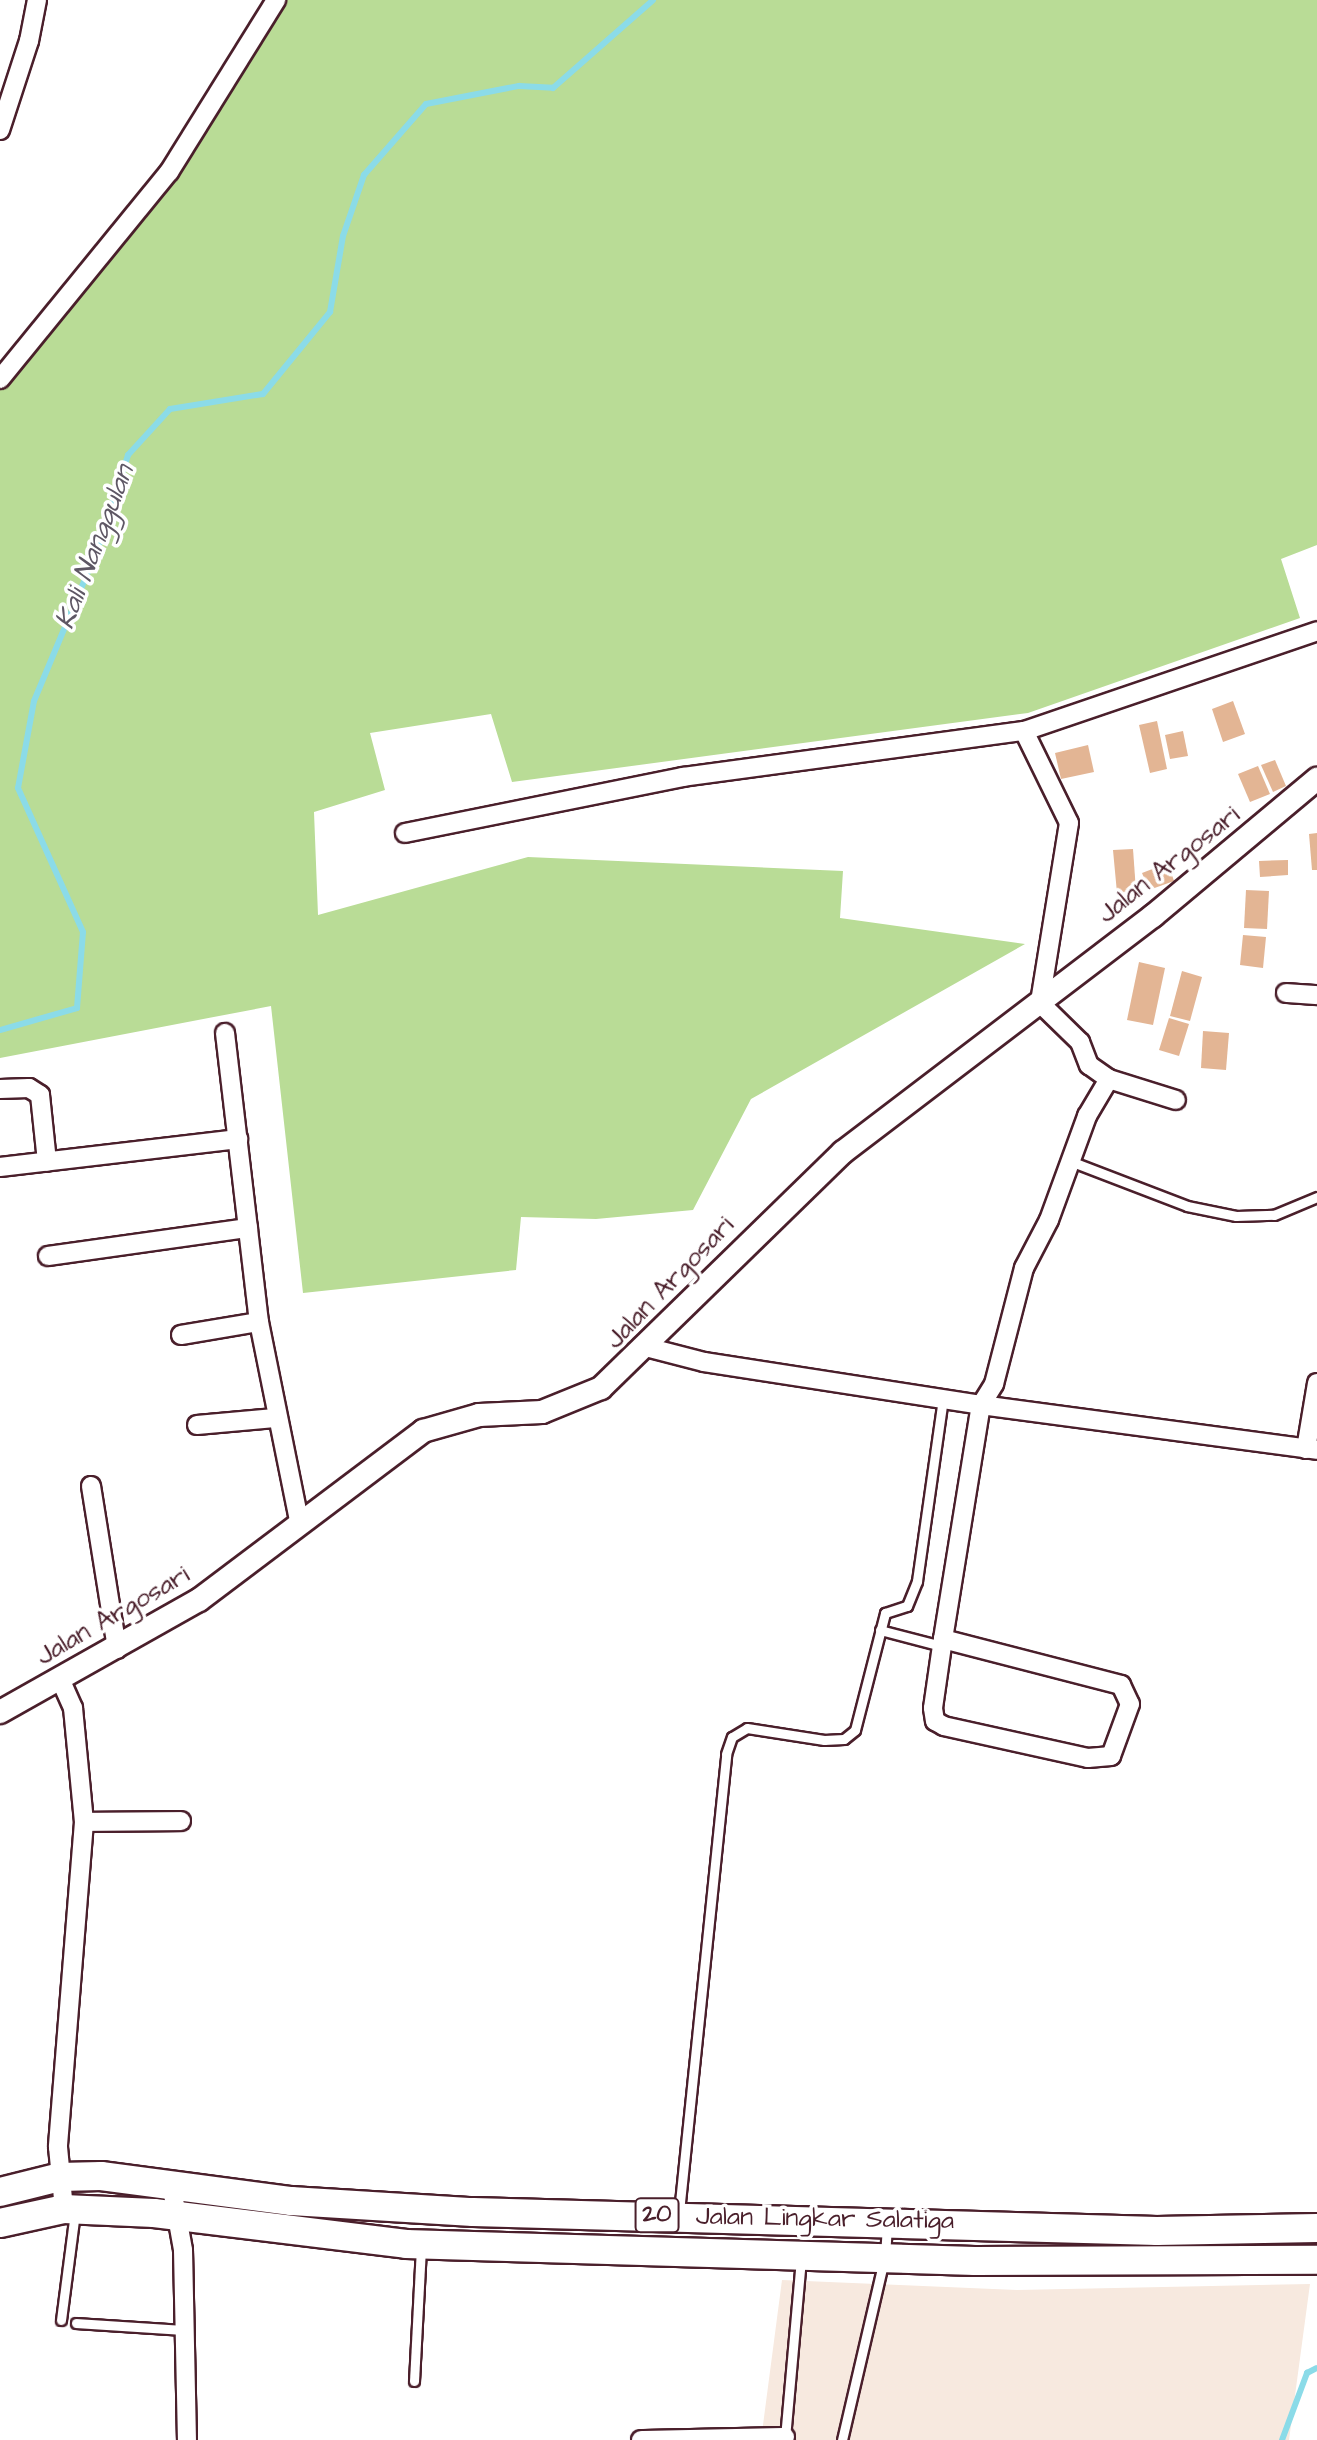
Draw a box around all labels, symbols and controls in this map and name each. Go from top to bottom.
water label: Kali Nanggulan [48,460,142,634]
street label: Jalan Argosari [1092,800,1246,930]
street label: Jalan Argosari [599,1211,741,1355]
street label: Jalan Argosari [31,1560,195,1672]
road number: 20 [633,2195,681,2235]
street label: Jalan Lingkar Salatiga [696,2201,954,2237]

